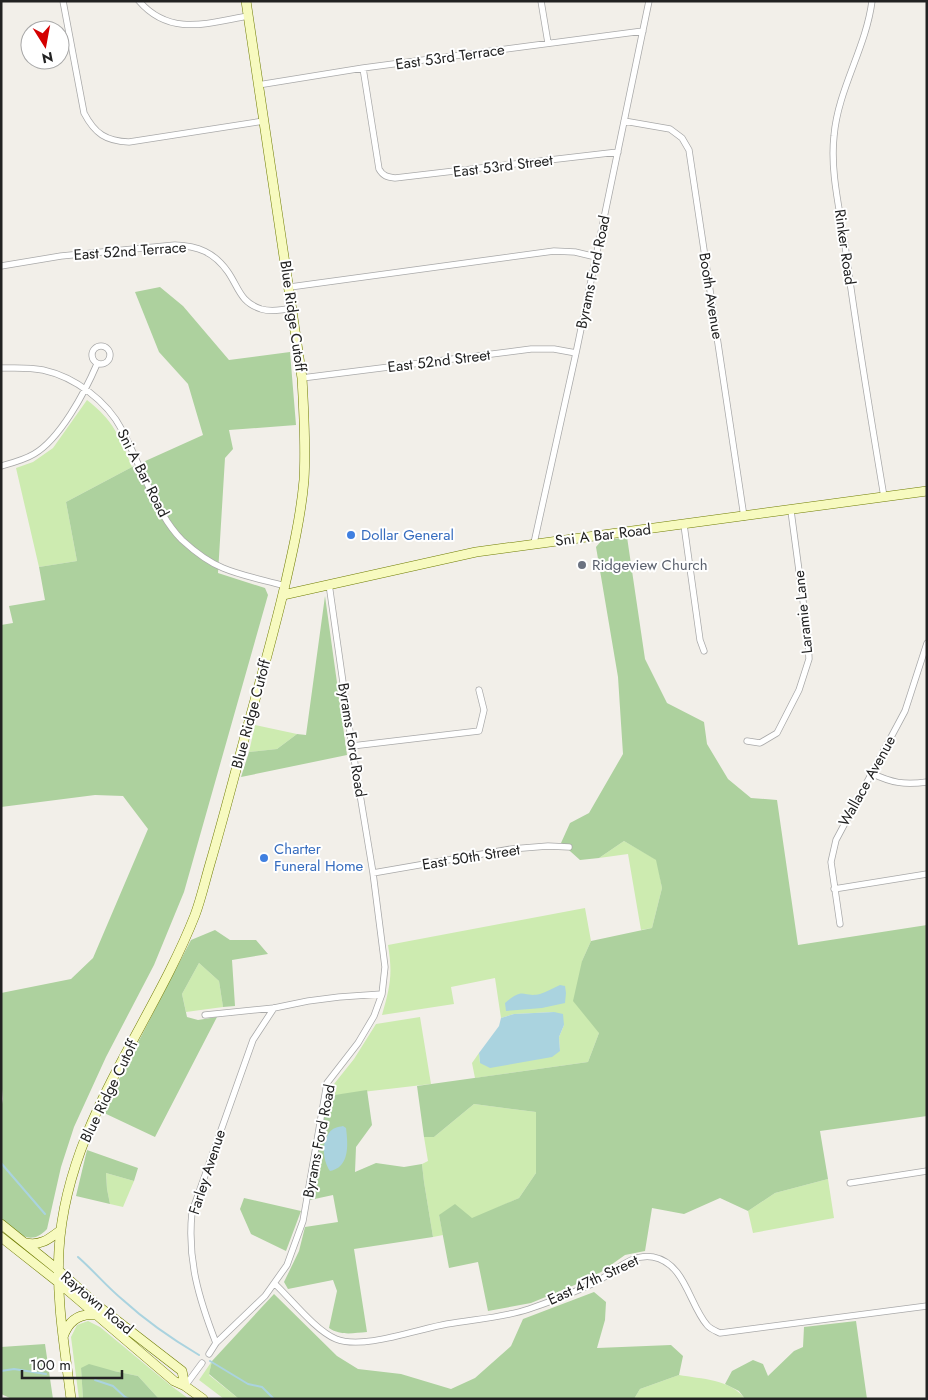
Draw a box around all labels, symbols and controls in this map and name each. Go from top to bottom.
north arrow [20,20,70,70]
street label: East 53rd Terrace [394,38,506,76]
text: N [40,47,55,69]
street label: East 53rd Street [452,149,554,183]
street label: Rinker Road [829,208,861,286]
street label: Byrams Ford Road [570,213,616,331]
street label: East 52nd Terrace [73,236,187,266]
street label: Booth Avenue [693,251,729,341]
street label: Blue Ridge Cutoff [274,259,312,374]
street label: East 52nd Street [386,344,492,378]
street label: Sni A Bar Road [111,425,175,521]
street label: Sni A Bar Road [554,518,652,552]
place label: Dollar General [361,524,454,546]
marker: Dollar General [345,529,357,541]
place label: Ridgeview Church [592,554,708,576]
marker: Ridgeview Church [576,559,588,571]
street label: Laramie Lane [788,569,818,655]
street label: Blue Ridge Cutoff [226,656,276,771]
street label: Byrams Ford Road [332,681,372,799]
street label: Wallace Avenue [833,731,901,830]
place label: Charter Funeral Home [274,838,364,877]
street label: East 50th Street [420,838,522,876]
marker: Charter Funeral Home [258,852,270,864]
street label: Blue Ridge Cutoff [75,1035,144,1146]
street label: Byrams Ford Road [297,1082,341,1200]
street label: Farley Avenue [183,1126,231,1217]
street label: East 47th Street [544,1249,642,1311]
street label: Raytown Road [56,1266,138,1340]
scale bar [22,1348,122,1380]
text: 100 m [30,1354,71,1376]

